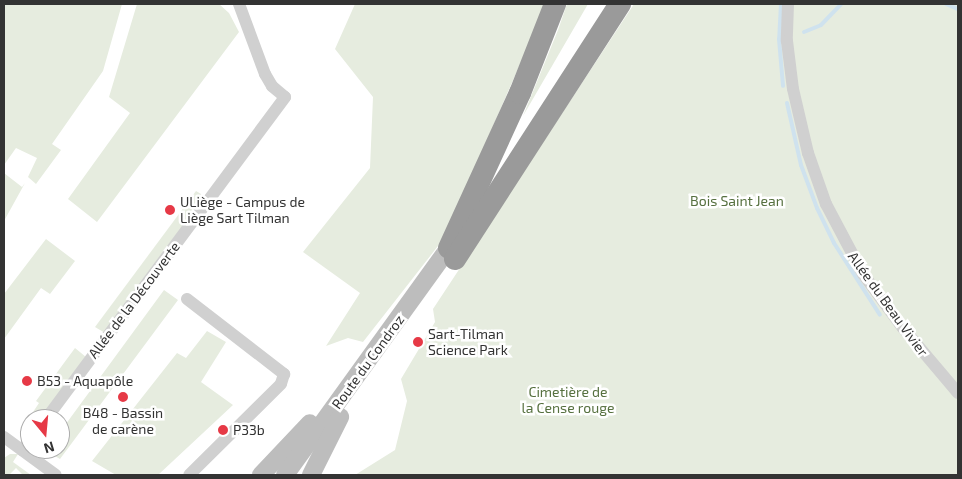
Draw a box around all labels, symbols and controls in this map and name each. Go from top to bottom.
park label: Bois Saint Jean [690,193,784,209]
place label: ULiège - Campus de Liège Sart Tilman [180,194,305,226]
marker: ULiège - Campus de Liège Sart Tilman [164,204,176,216]
street label: Allée de la Découverte [85,238,183,362]
street label: Allée du Beau Vivier [844,248,932,360]
street label: Route du Condroz [328,312,408,412]
place label: Sart-Tilman Science Park [428,326,508,358]
marker: Sart-Tilman Science Park [412,336,424,348]
place label: B53 - Aquapôle [37,373,134,389]
marker: B53 - Aquapôle [21,375,33,387]
park label: Cimetière de la Cense rouge [522,384,614,417]
marker: B48 - Bassin de carène [117,391,129,403]
place label: B48 - Bassin de carène [83,405,163,438]
north arrow [20,409,70,459]
place label: P33b [233,422,265,438]
marker: P33b [217,424,229,436]
text: N [42,438,57,457]

